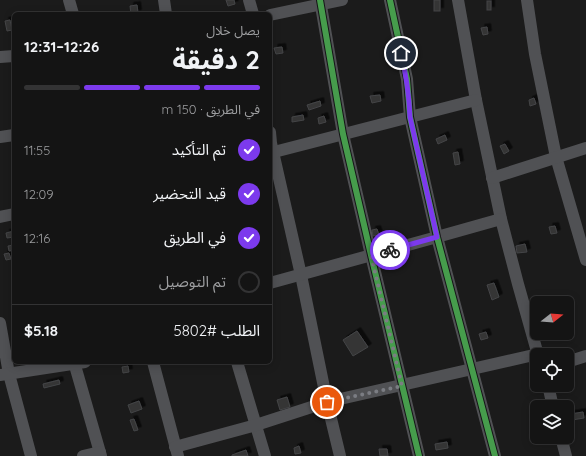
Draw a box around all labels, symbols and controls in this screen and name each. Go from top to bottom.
text: يصل خلال [206,22,260,38]
pin [384,36,418,70]
text: 12:26–12:31 [24,37,99,56]
icon: home [390,42,412,64]
text: 2 دقيقة [173,43,260,76]
text: في الطريق · 150 m [162,101,260,117]
icon: check [238,139,260,161]
text: تم التأكيد [172,140,226,159]
text: 11:55 [24,142,50,158]
icon: check [238,183,260,205]
text: قيد التحضير [153,184,226,203]
text: 12:09 [24,186,53,202]
icon: check [238,227,260,249]
text: في الطريق [164,228,226,247]
text: 12:16 [24,230,50,246]
courier [370,230,410,270]
icon: bike [379,239,401,261]
text: تم التوصيل [159,272,226,291]
north arrow [530,296,574,340]
map controls [530,296,574,444]
text: $5.18 [24,321,58,340]
text: الطلب #5802 [174,321,260,340]
button: locate [530,348,574,392]
pin [310,385,344,419]
icon: bag [316,391,338,413]
button: layers [530,400,574,444]

